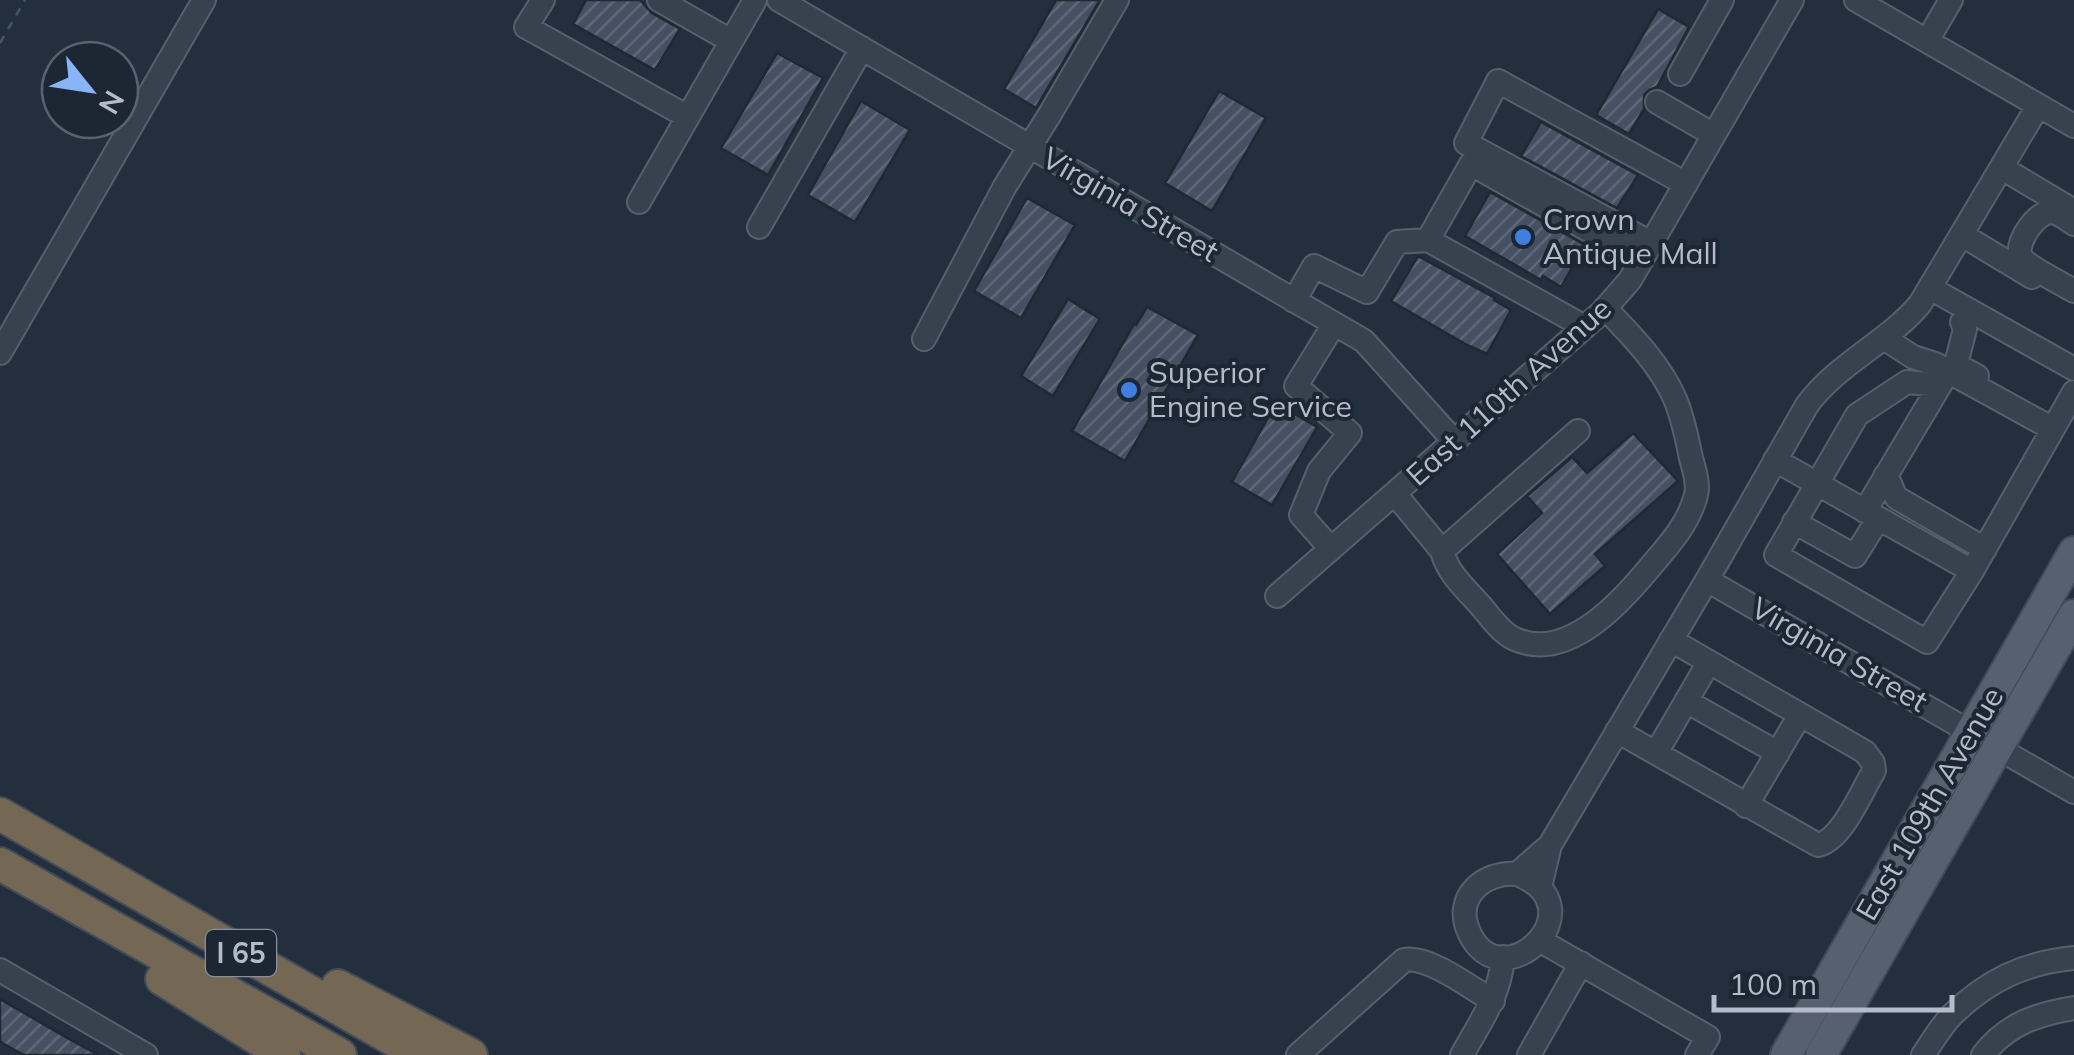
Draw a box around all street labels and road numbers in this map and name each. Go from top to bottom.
street label: Virginia Street [1035,138,1226,270]
street label: East 110th Avenue [1398,289,1619,493]
street label: Virginia Street [1744,588,1935,720]
street label: East 109th Avenue [1847,680,2011,927]
road number: I 65 [206,930,276,976]

